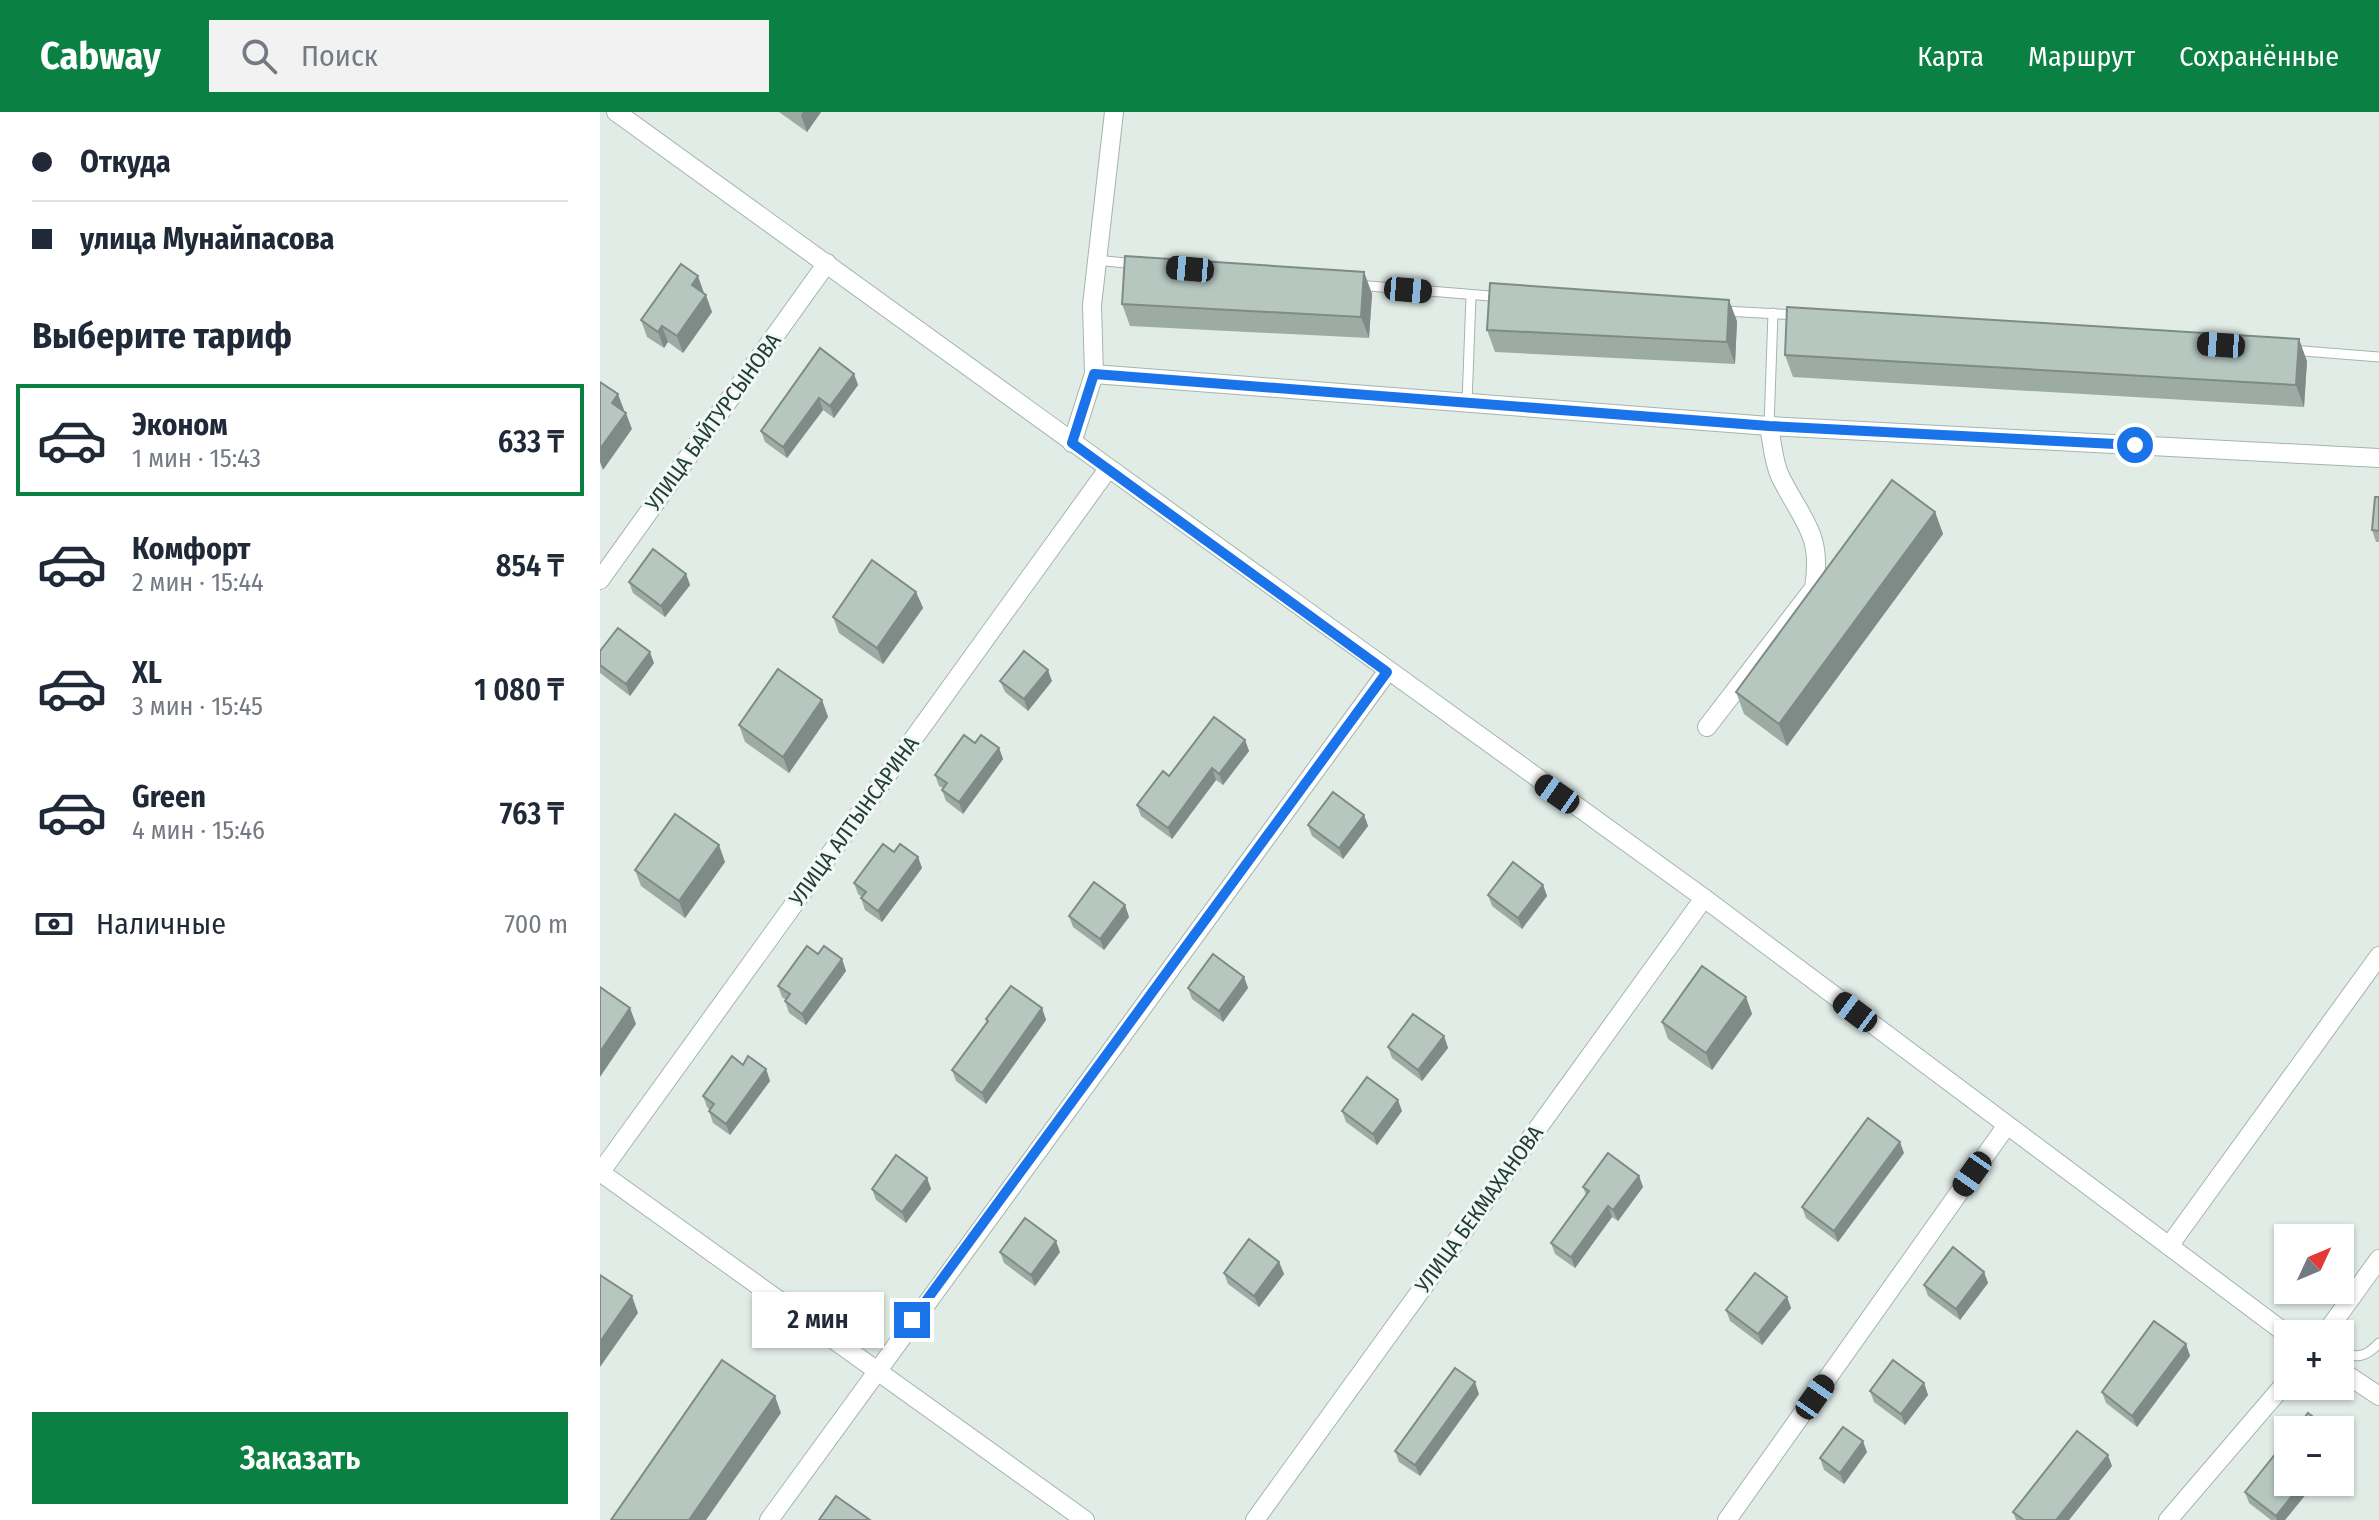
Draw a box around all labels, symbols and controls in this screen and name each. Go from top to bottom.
search box [209,20,769,92]
text: Cabway [40,33,161,79]
icon: search [237,34,281,78]
text: Поиск [301,38,378,74]
text: Карта [1917,40,1984,73]
text: Маршрут [2028,40,2135,73]
text: Сохранённые [2179,40,2339,73]
text: Откуда [80,144,171,180]
text: улица Мунайпасова [80,221,334,257]
car [1165,255,1215,283]
car [1383,276,1433,304]
text: Выберите тариф [32,314,292,358]
street label: УЛИЦА БАЙТУРСЫНОВА [639,327,787,517]
car [2196,331,2246,359]
icon: car [36,404,108,476]
text: Эконом [132,407,228,443]
text: 633 ₸ [498,424,564,460]
route start [2117,427,2153,463]
text: 1 мин · 15:43 [132,443,261,474]
icon: car [36,528,108,600]
text: Комфорт [132,531,250,567]
text: 854 ₸ [496,548,564,584]
text: 2 мин · 15:44 [132,567,264,598]
icon: car [36,652,108,724]
text: XL [132,655,162,691]
text: 1 080 ₸ [474,672,564,708]
text: 3 мин · 15:45 [132,691,263,722]
street label: УЛИЦА АЛТЫНСАРИНА [783,730,925,912]
car [1530,770,1584,818]
icon: car [36,776,108,848]
text: Green [132,779,206,815]
text: 763 ₸ [500,796,564,832]
text: 4 мин · 15:46 [132,815,265,846]
icon: cash [32,902,76,946]
text: Наличные [96,906,226,942]
text: 700 m [505,909,568,940]
car [1829,988,1881,1036]
street label: УЛИЦА БЕКМАХАНОВА [1409,1120,1549,1299]
car [1948,1147,1996,1201]
north arrow [2274,1224,2354,1304]
map controls [2274,1224,2354,1496]
callout: 2 мин [752,1292,884,1348]
route end [894,1302,930,1338]
text: 2 мин [787,1304,849,1335]
button: + [2274,1320,2354,1400]
car [1791,1370,1839,1424]
button: Заказать [32,1412,568,1504]
button: − [2274,1416,2354,1496]

